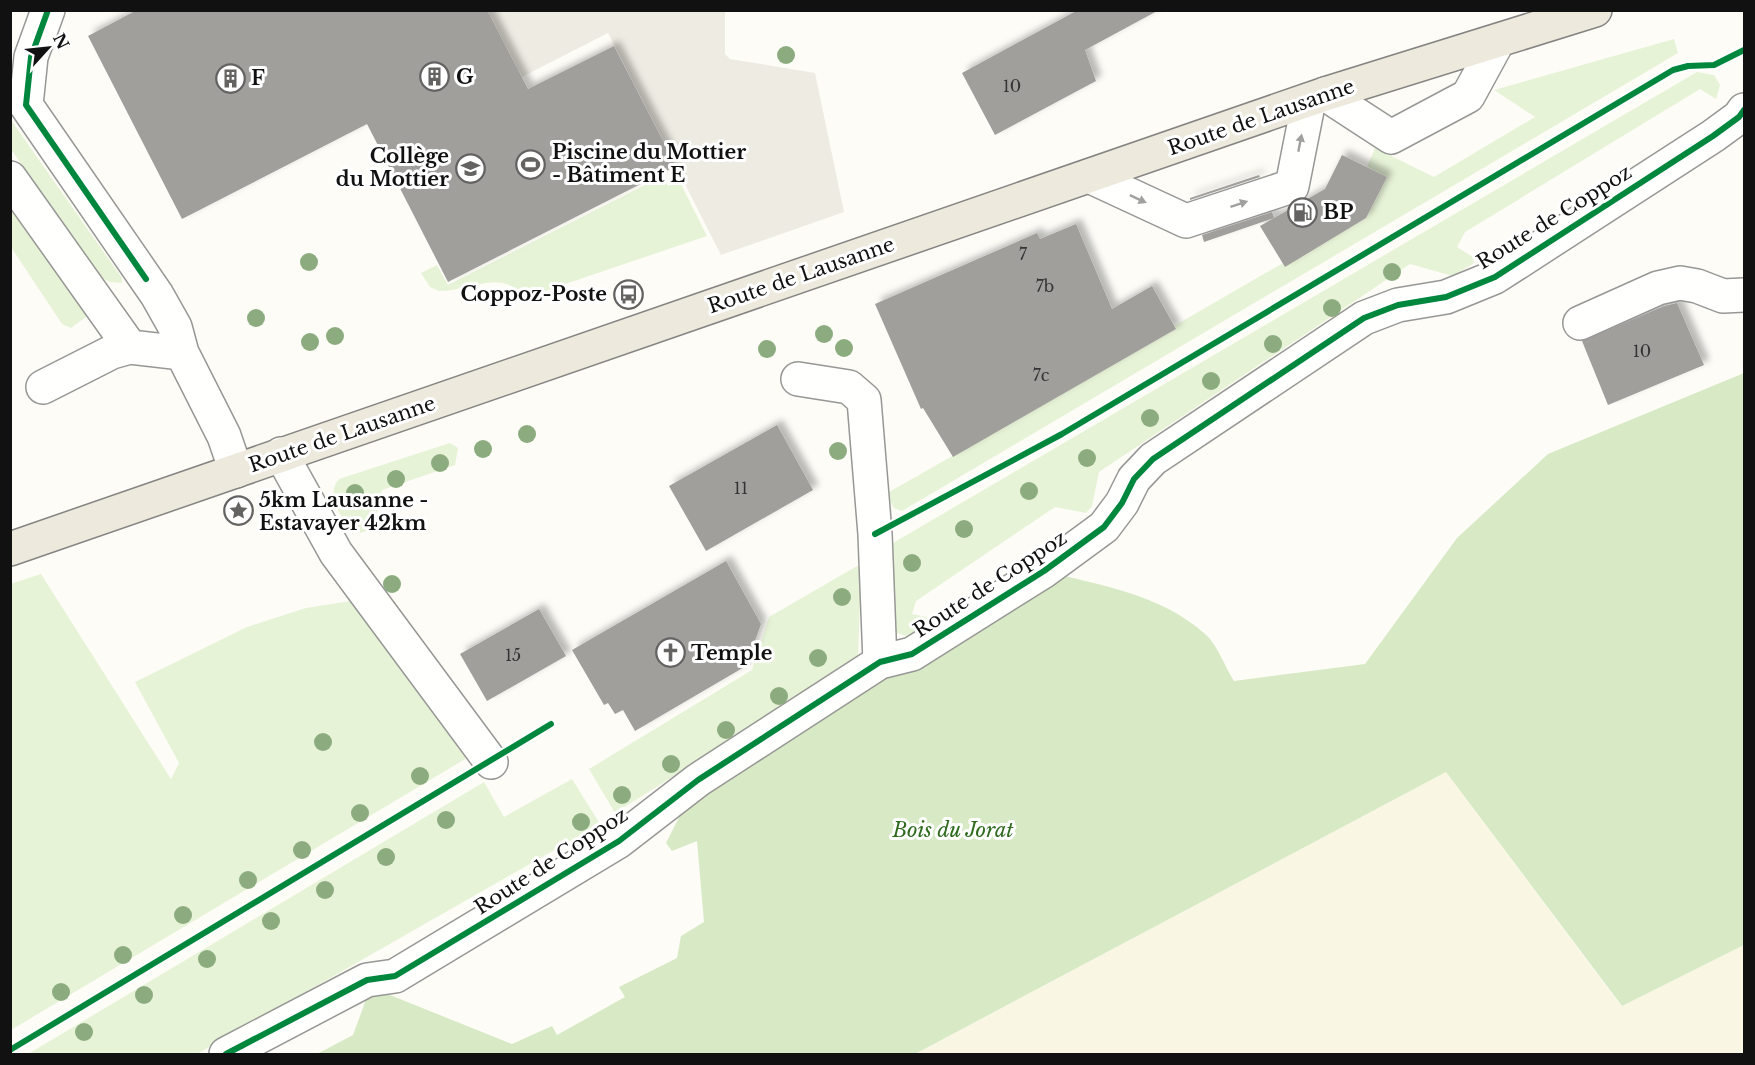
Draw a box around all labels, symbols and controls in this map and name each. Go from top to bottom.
north arrow [18,18,78,78]
text: N [49,30,74,52]
building icon: G [419,61,451,93]
building icon: F [214,62,246,94]
place label: G [456,65,474,89]
place label: F [251,66,265,90]
street label: Route de Lausanne [1165,74,1357,160]
house number: 10 [1003,76,1021,96]
one-way arrow [1296,133,1305,152]
place label: Piscine du Mottier - Bâtiment E [552,140,746,187]
place label: Collège du Mottier [336,144,449,191]
sports icon: Piscine du Mottier - Bâtiment E [515,148,547,180]
school or university icon: Collège du Mottier [454,152,486,184]
street label: Route de Coppoz [1472,160,1636,274]
one-way arrow [1129,194,1146,203]
fuel station icon: BP [1286,196,1318,228]
one-way arrow [1230,198,1248,208]
place label: BP [1323,200,1353,224]
street label: Route de Lausanne [705,232,897,318]
house number: 7 [1019,244,1028,264]
house number: 7b [1036,276,1054,296]
bus stop icon: Coppoz-Poste [612,278,644,310]
place label: Coppoz-Poste [460,282,607,306]
house number: 10 [1633,341,1651,361]
house number: 7c [1033,365,1050,385]
street label: Route de Lausanne [246,391,438,477]
house number: 11 [734,478,748,498]
place label: 5km Lausanne - Estavayer 42km [259,488,428,535]
place icon: 5km Lausanne - Estavayer 42km [222,495,254,527]
street label: Route de Coppoz [909,525,1071,643]
church icon: Temple [654,637,686,669]
place label: Temple [691,641,772,665]
house number: 15 [505,645,521,665]
street label: Route de Coppoz [470,802,632,920]
park label: Bois du Jorat [891,818,1014,842]

